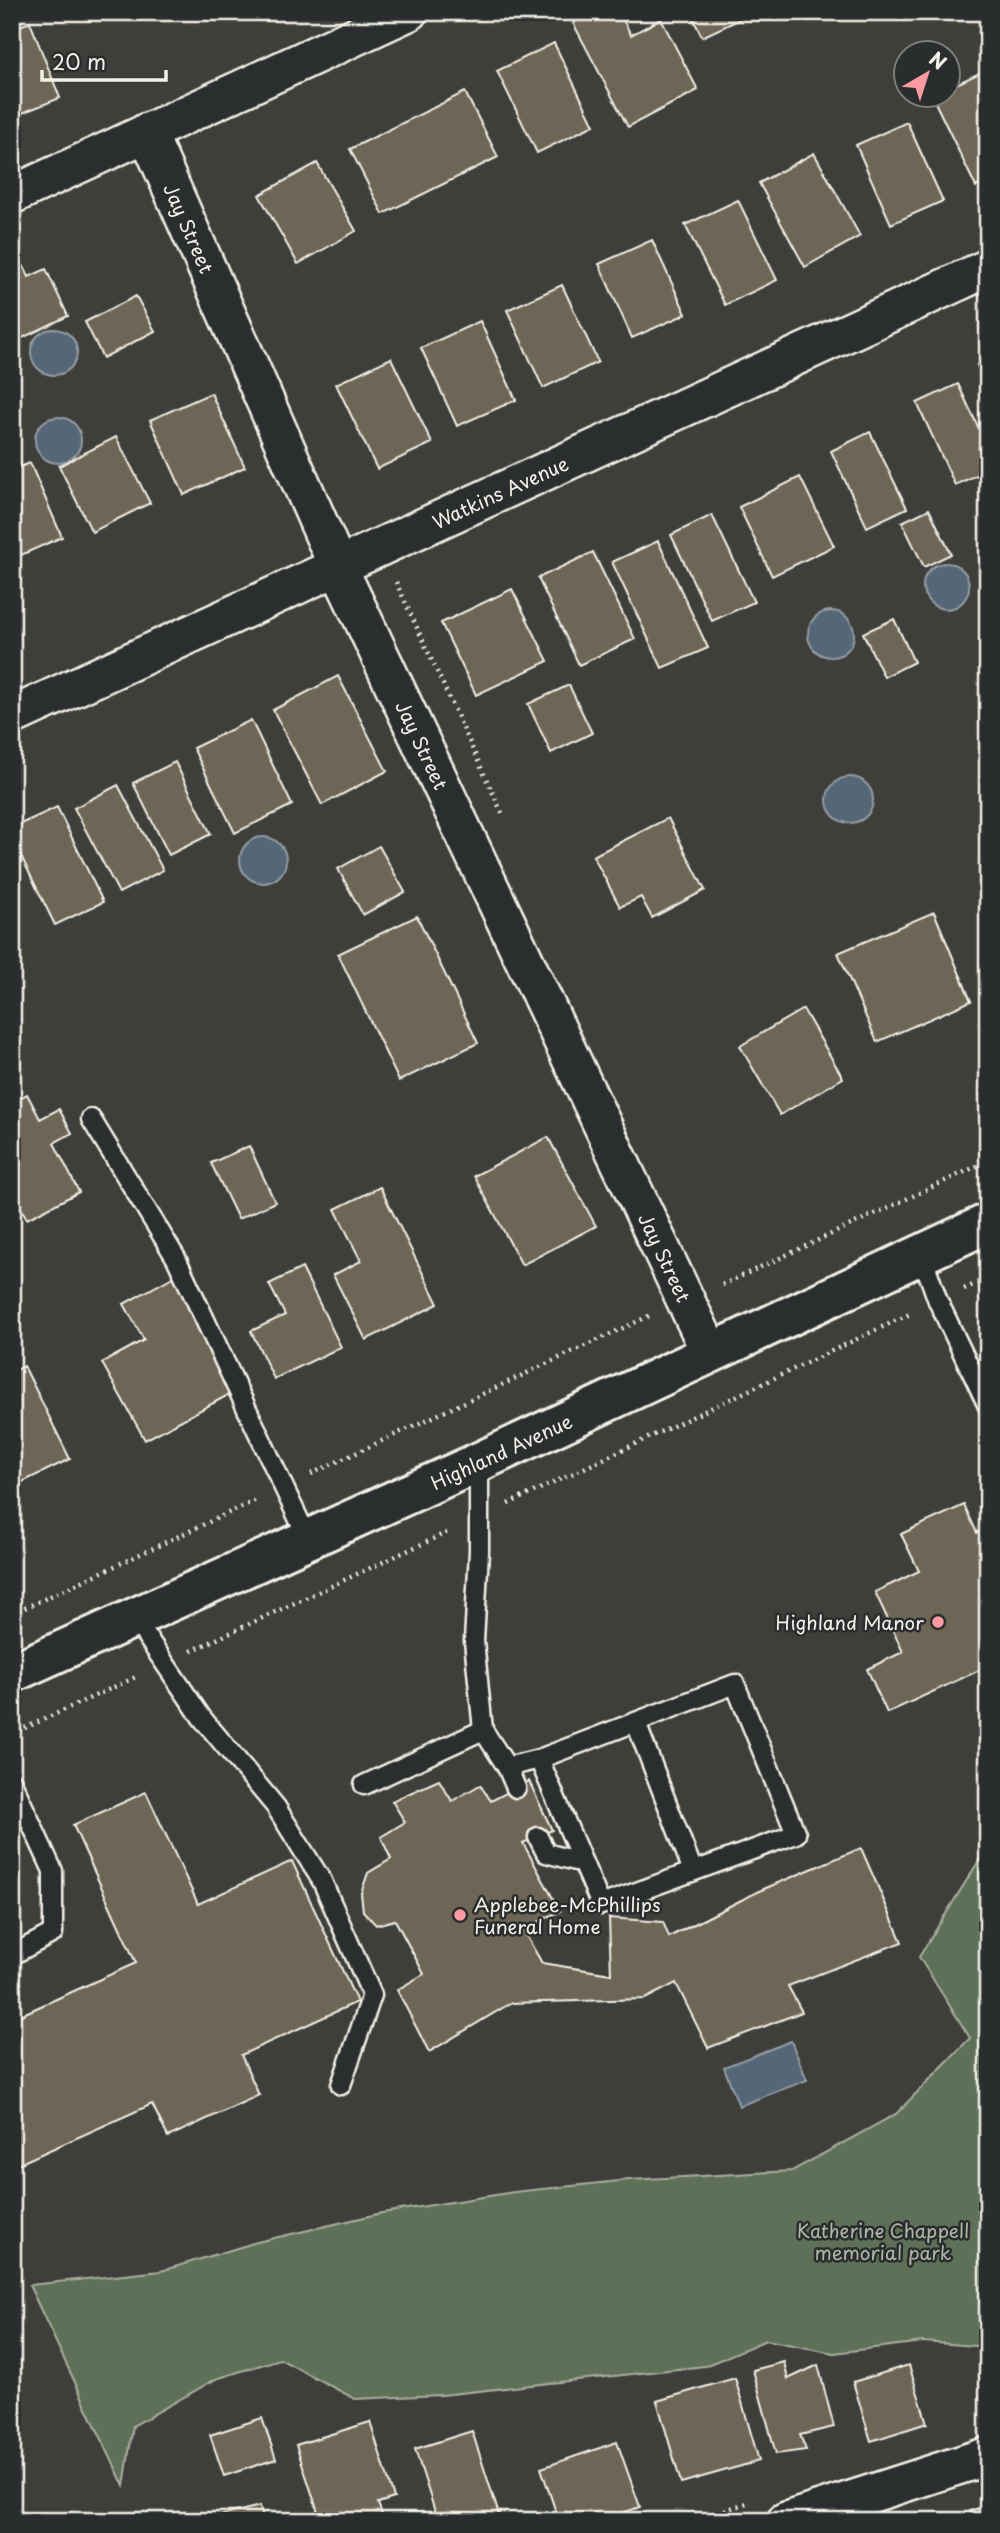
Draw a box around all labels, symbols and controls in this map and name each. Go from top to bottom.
scale bar [42,38,166,82]
north arrow [892,38,962,108]
text: N [924,44,953,76]
text: 20 m [52,45,106,77]
street label: Jay Street [157,179,221,278]
street label: Watkins Avenue [427,449,573,535]
street label: Jay Street [389,696,456,794]
street label: Jay Street [632,1208,698,1307]
street label: Highland Avenue [426,1406,576,1496]
place label: Highland Manor [776,1608,924,1636]
marker: Highland Manor [930,1614,946,1630]
place label: Applebee-McPhillips Funeral Home [474,1890,661,1940]
marker: Applebee-McPhillips Funeral Home [452,1907,468,1923]
park label: Katherine Chappell memorial park [797,2216,969,2266]

